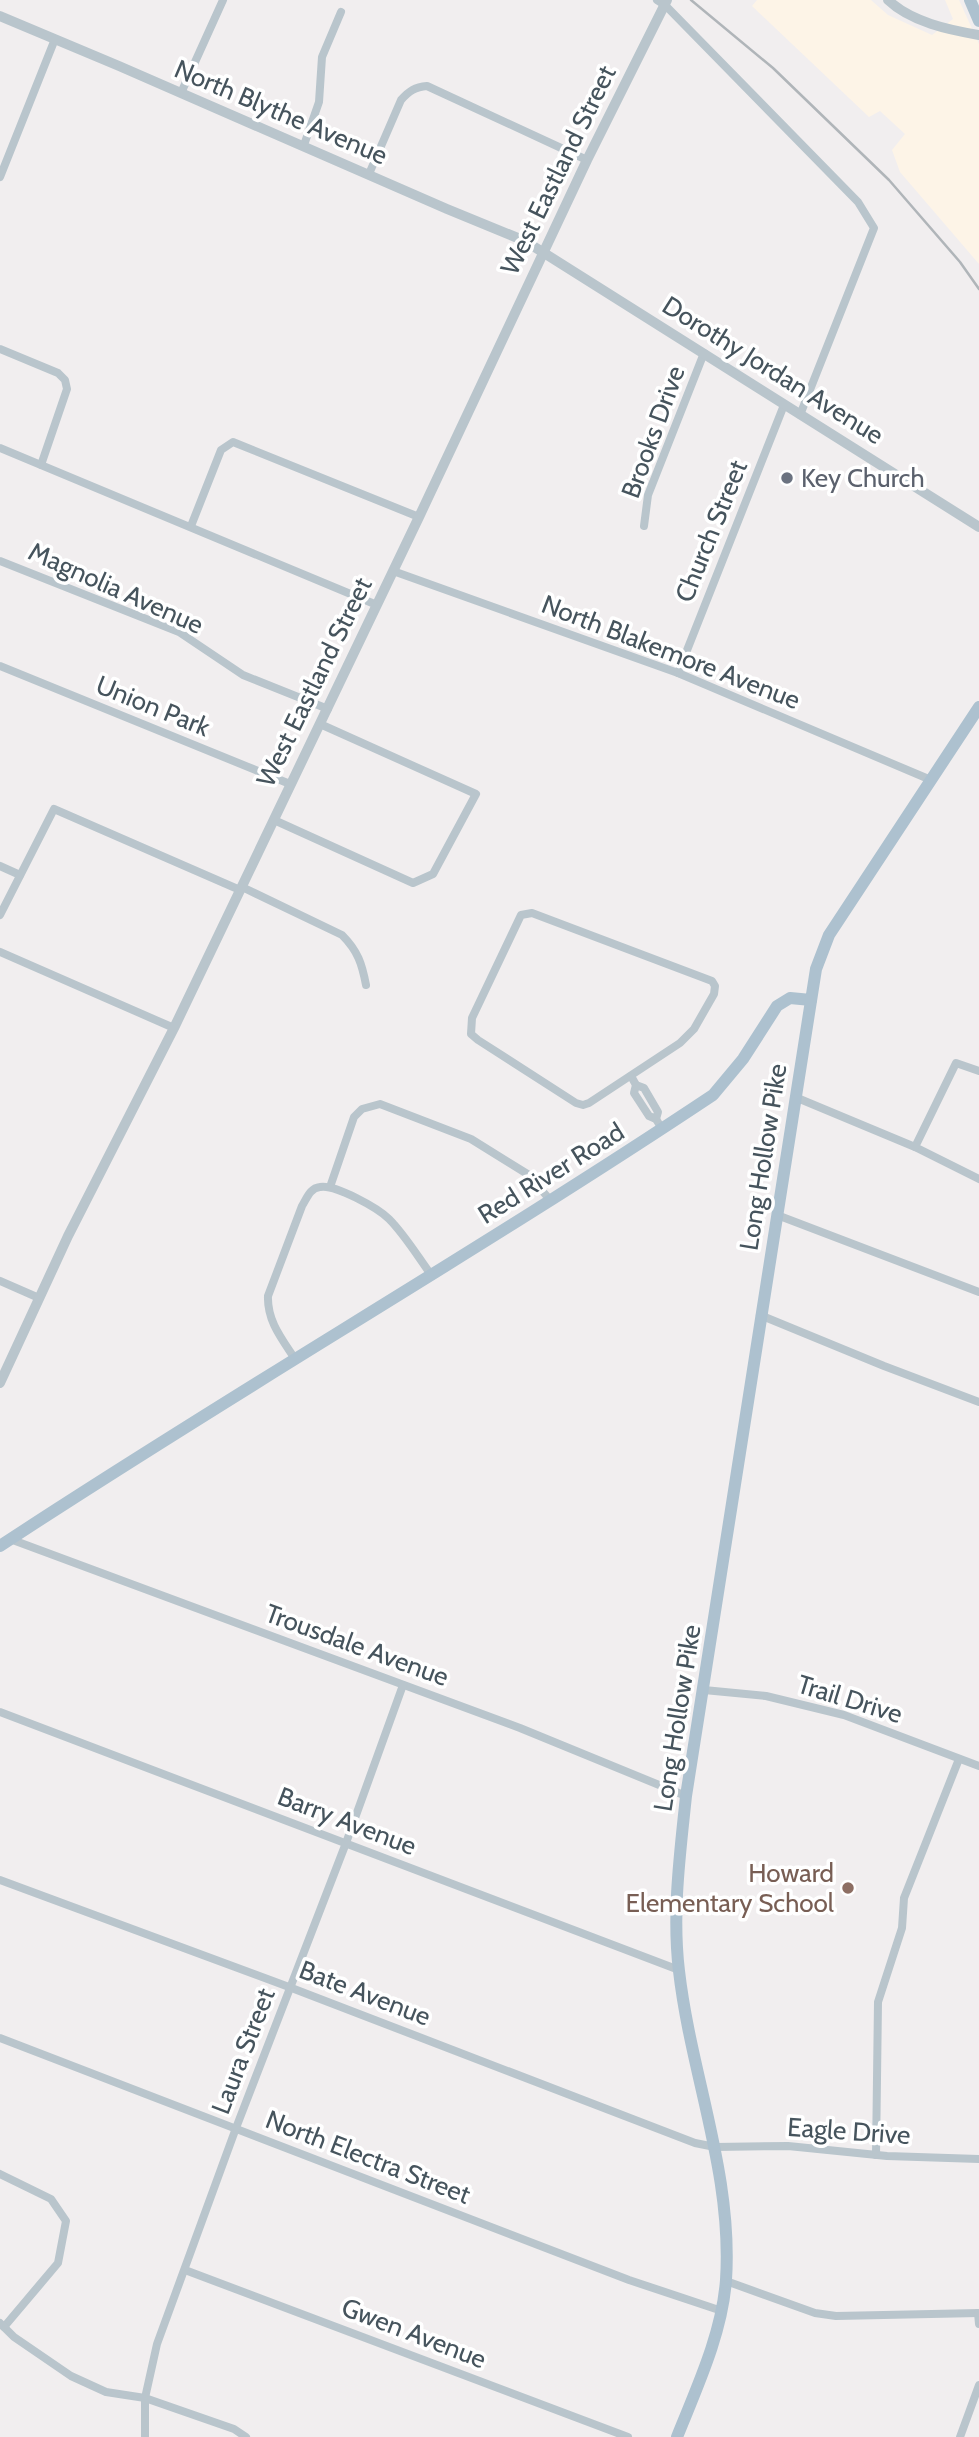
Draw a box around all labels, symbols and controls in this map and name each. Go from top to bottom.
street label: North Blythe Avenue [170,53,392,171]
street label: West Eastland Street [493,60,623,280]
street label: Dorothy Jordan Avenue [657,289,889,451]
street label: Brooks Drive [614,361,692,503]
street label: Church Street [668,455,754,607]
place label: Key Church [801,462,925,494]
marker: Key Church [779,470,795,486]
street label: Magnolia Avenue [24,535,208,641]
street label: West Eastland Street [249,572,379,792]
street label: North Blakemore Avenue [537,588,805,716]
street label: Union Park [91,669,215,743]
street label: Long Hollow Pike [732,1061,794,1253]
street label: Red River Road [472,1115,630,1231]
street label: Trousdale Avenue [261,1597,453,1693]
street label: Long Hollow Pike [646,1622,708,1814]
street label: Trail Drive [794,1668,906,1730]
street label: Barry Avenue [273,1780,421,1862]
place label: Howard Elementary School [626,1857,834,1919]
marker: Howard Elementary School [840,1880,856,1896]
street label: Bate Avenue [295,1953,435,2033]
street label: Laura Street [204,1983,282,2119]
street label: North Electra Street [261,2103,475,2211]
street label: Eagle Drive [786,2111,912,2151]
street label: Gwen Avenue [337,2291,491,2375]

